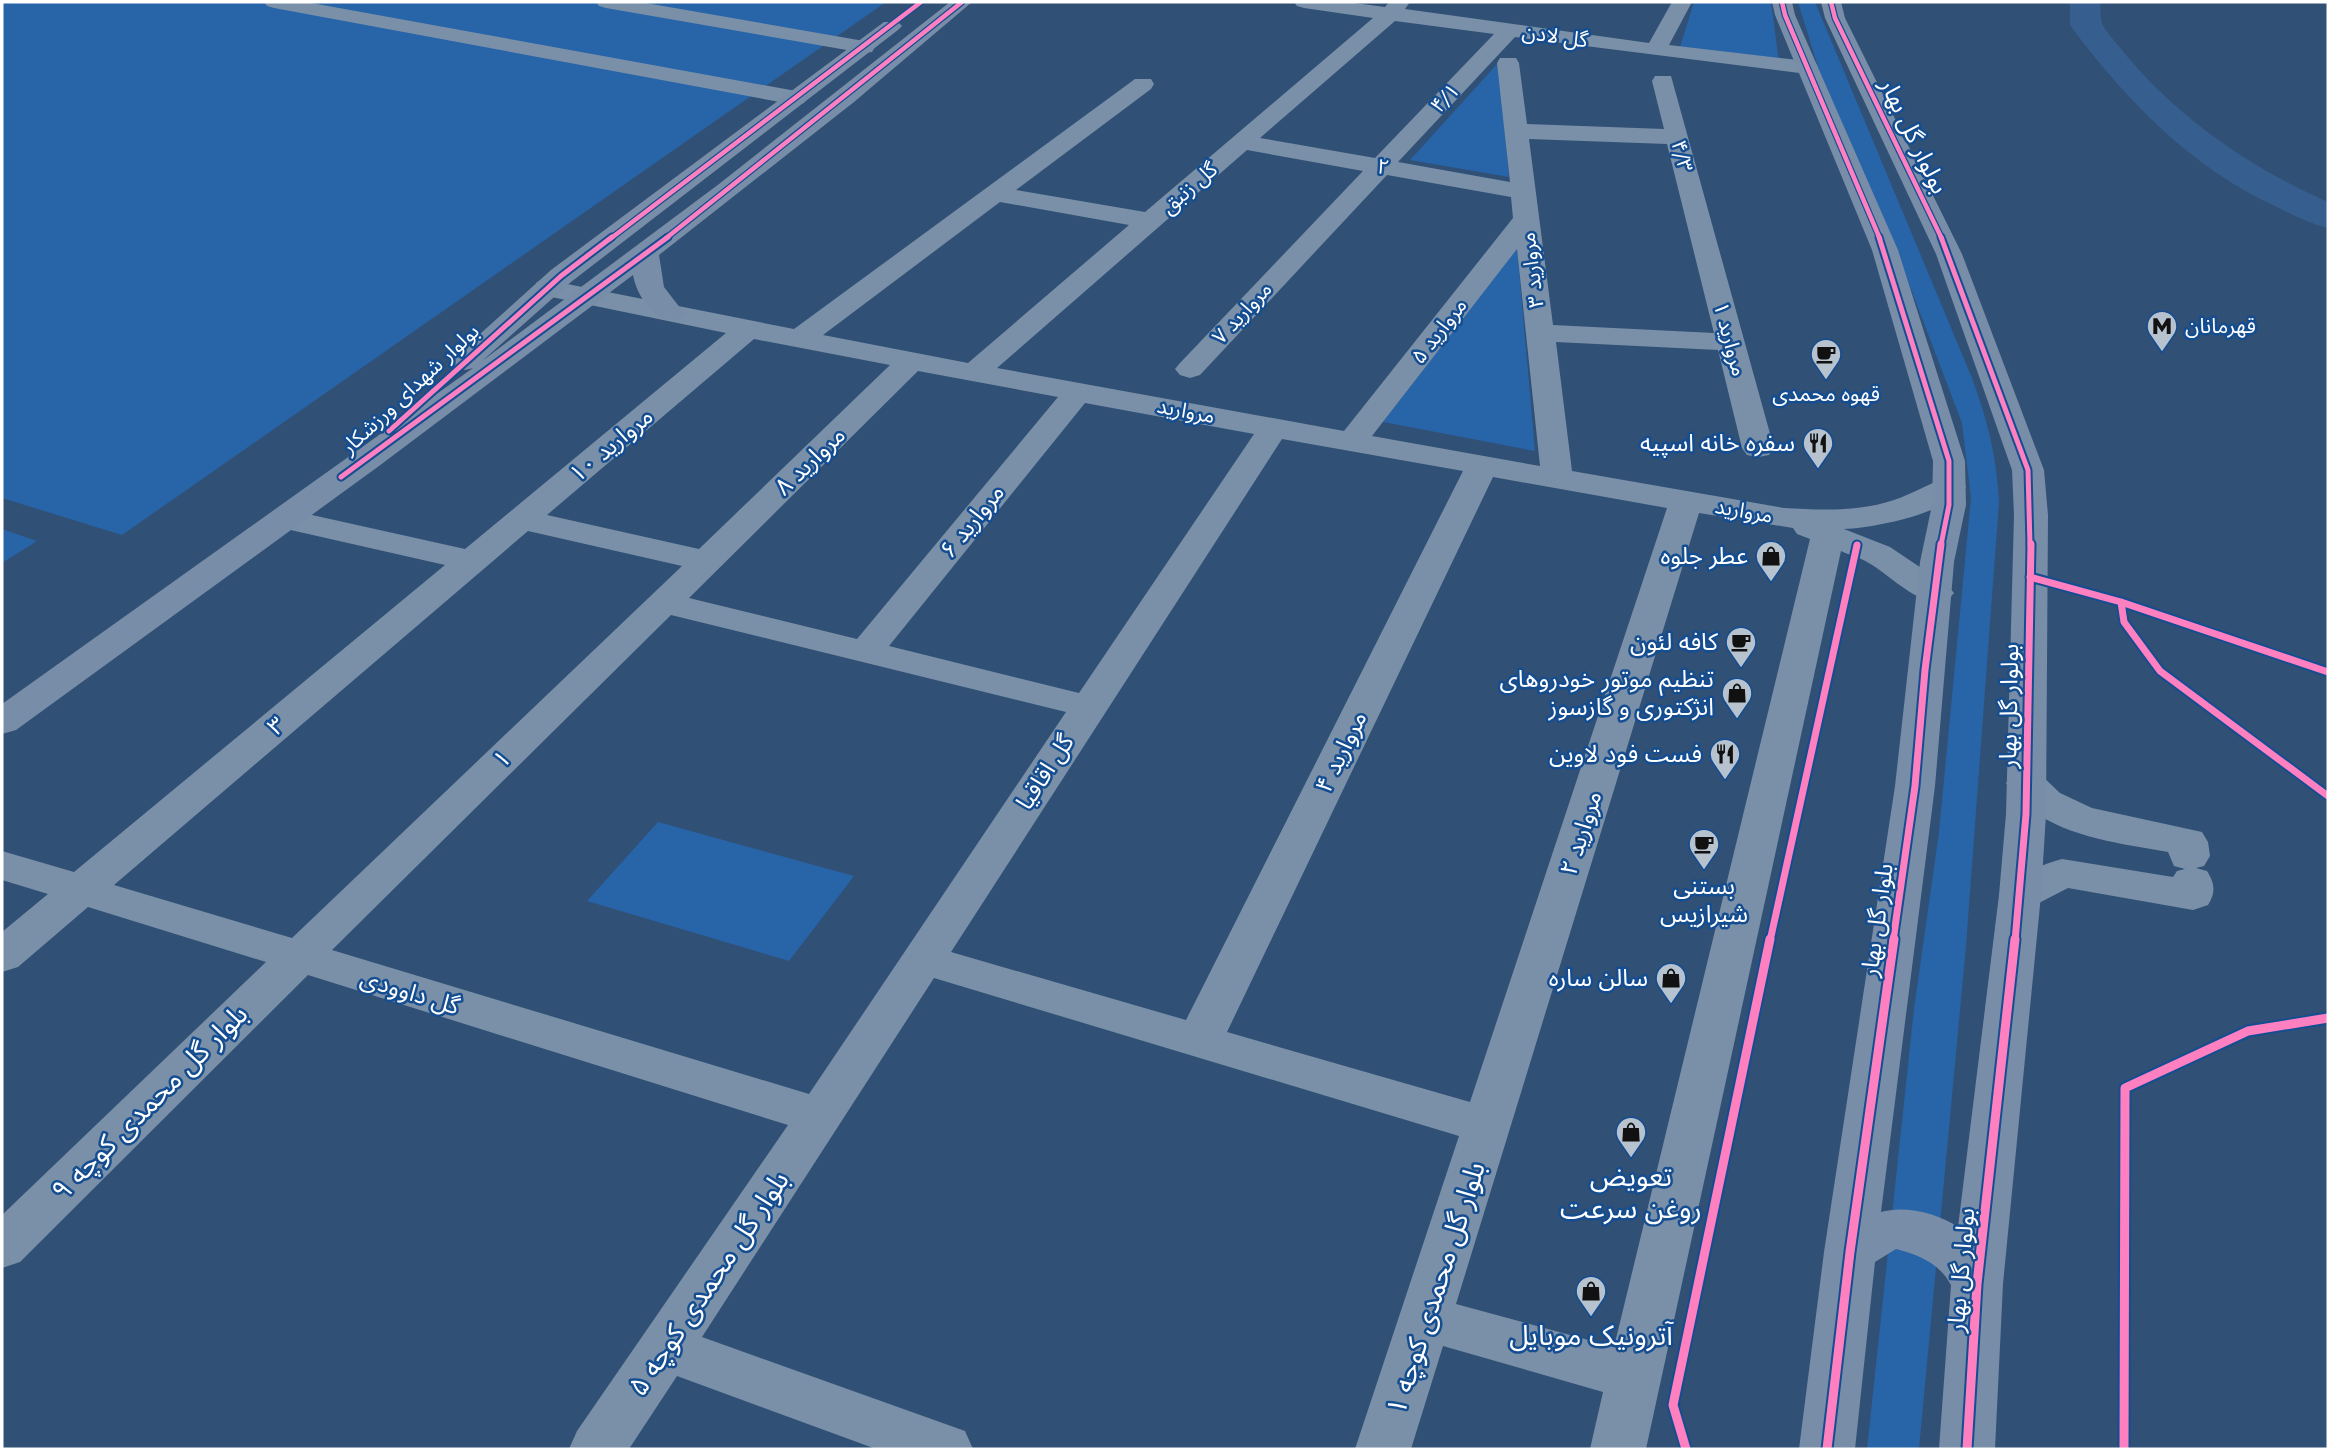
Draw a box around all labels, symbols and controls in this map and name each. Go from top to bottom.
street label: گل لادن [1520,18,1590,54]
street label: بولوار گل بهار [1873,72,1956,199]
street label: ۴/۱ [1424,77,1465,118]
street label: ۴/۳ [1665,137,1700,175]
street label: ۲ [1375,152,1391,181]
street label: گل زنبق [1155,155,1223,220]
street label: مروارید ۳ [1513,231,1550,309]
street label: مروارید ۷ [1206,276,1277,350]
street label: مروارید ۵ [1405,292,1473,369]
street label: مروارید ۱ [1708,299,1753,379]
metro station icon: قهرمانان [2145,309,2179,353]
place label: قهرمانان [2185,312,2256,339]
street label: بولوار شهدای ورزشکار [334,318,484,460]
cafe icon: قهوه محمدی [1809,337,1843,381]
place label: قهوه محمدی [1772,380,1880,407]
street label: مروارید [1155,392,1217,429]
street label: مروارید ۱۰ [562,400,659,489]
street label: مروارید ۸ [768,419,852,502]
restaurant icon: سفره خانه اسپیه [1801,426,1835,470]
place label: سفره خانه اسپیه [1640,427,1795,458]
street label: مروارید ۶ [932,477,1011,564]
street label: مروارید [1713,492,1775,529]
shop icon: عطر جلوه [1754,539,1788,583]
place label: عطر جلوه [1661,540,1748,571]
cafe icon: کافه لئون [1724,625,1758,669]
place label: کافه لئون [1630,626,1719,657]
street label: بولوار گل بهار [1992,643,2025,770]
place label: تنظیم موتور خودروهای انژکتوری و گازسوز [1500,663,1714,722]
shop icon: تنظیم موتور خودروهای انژکتوری و گازسوز [1720,676,1754,720]
street label: مروارید ۴ [1308,706,1373,798]
street label: ۳ [260,709,291,742]
street label: گل اقاقیا [1009,727,1081,815]
restaurant icon: فست فود لاوین [1708,737,1742,781]
place label: فست فود لاوین [1549,738,1702,769]
street label: ۱ [486,743,517,775]
street label: مروارید ۲ [1552,787,1609,879]
cafe icon: بستنی شیرازیس [1687,827,1721,871]
street label: بلوار گل بهار [1853,861,1900,980]
place label: بستنی شیرازیس [1660,870,1748,929]
shop icon: سالن ساره [1654,961,1688,1005]
street label: گل داوودی [357,962,465,1022]
place label: سالن ساره [1549,962,1648,993]
street label: بلوار گل محمدی کوچه ۹ [42,995,255,1208]
shop icon: تعویض روغن سرعت [1614,1115,1648,1159]
street label: بلوار گل محمدی کوچه ۱ [1376,1157,1493,1419]
place label: تعویض روغن سرعت [1560,1157,1702,1226]
street label: بلوار گل محمدی کوچه ۵ [619,1163,797,1402]
street label: بولوار گل بهار [1940,1207,1981,1334]
shop icon: آترونیک موبایل [1574,1274,1608,1318]
place label: آترونیک موبایل [1509,1316,1675,1353]

